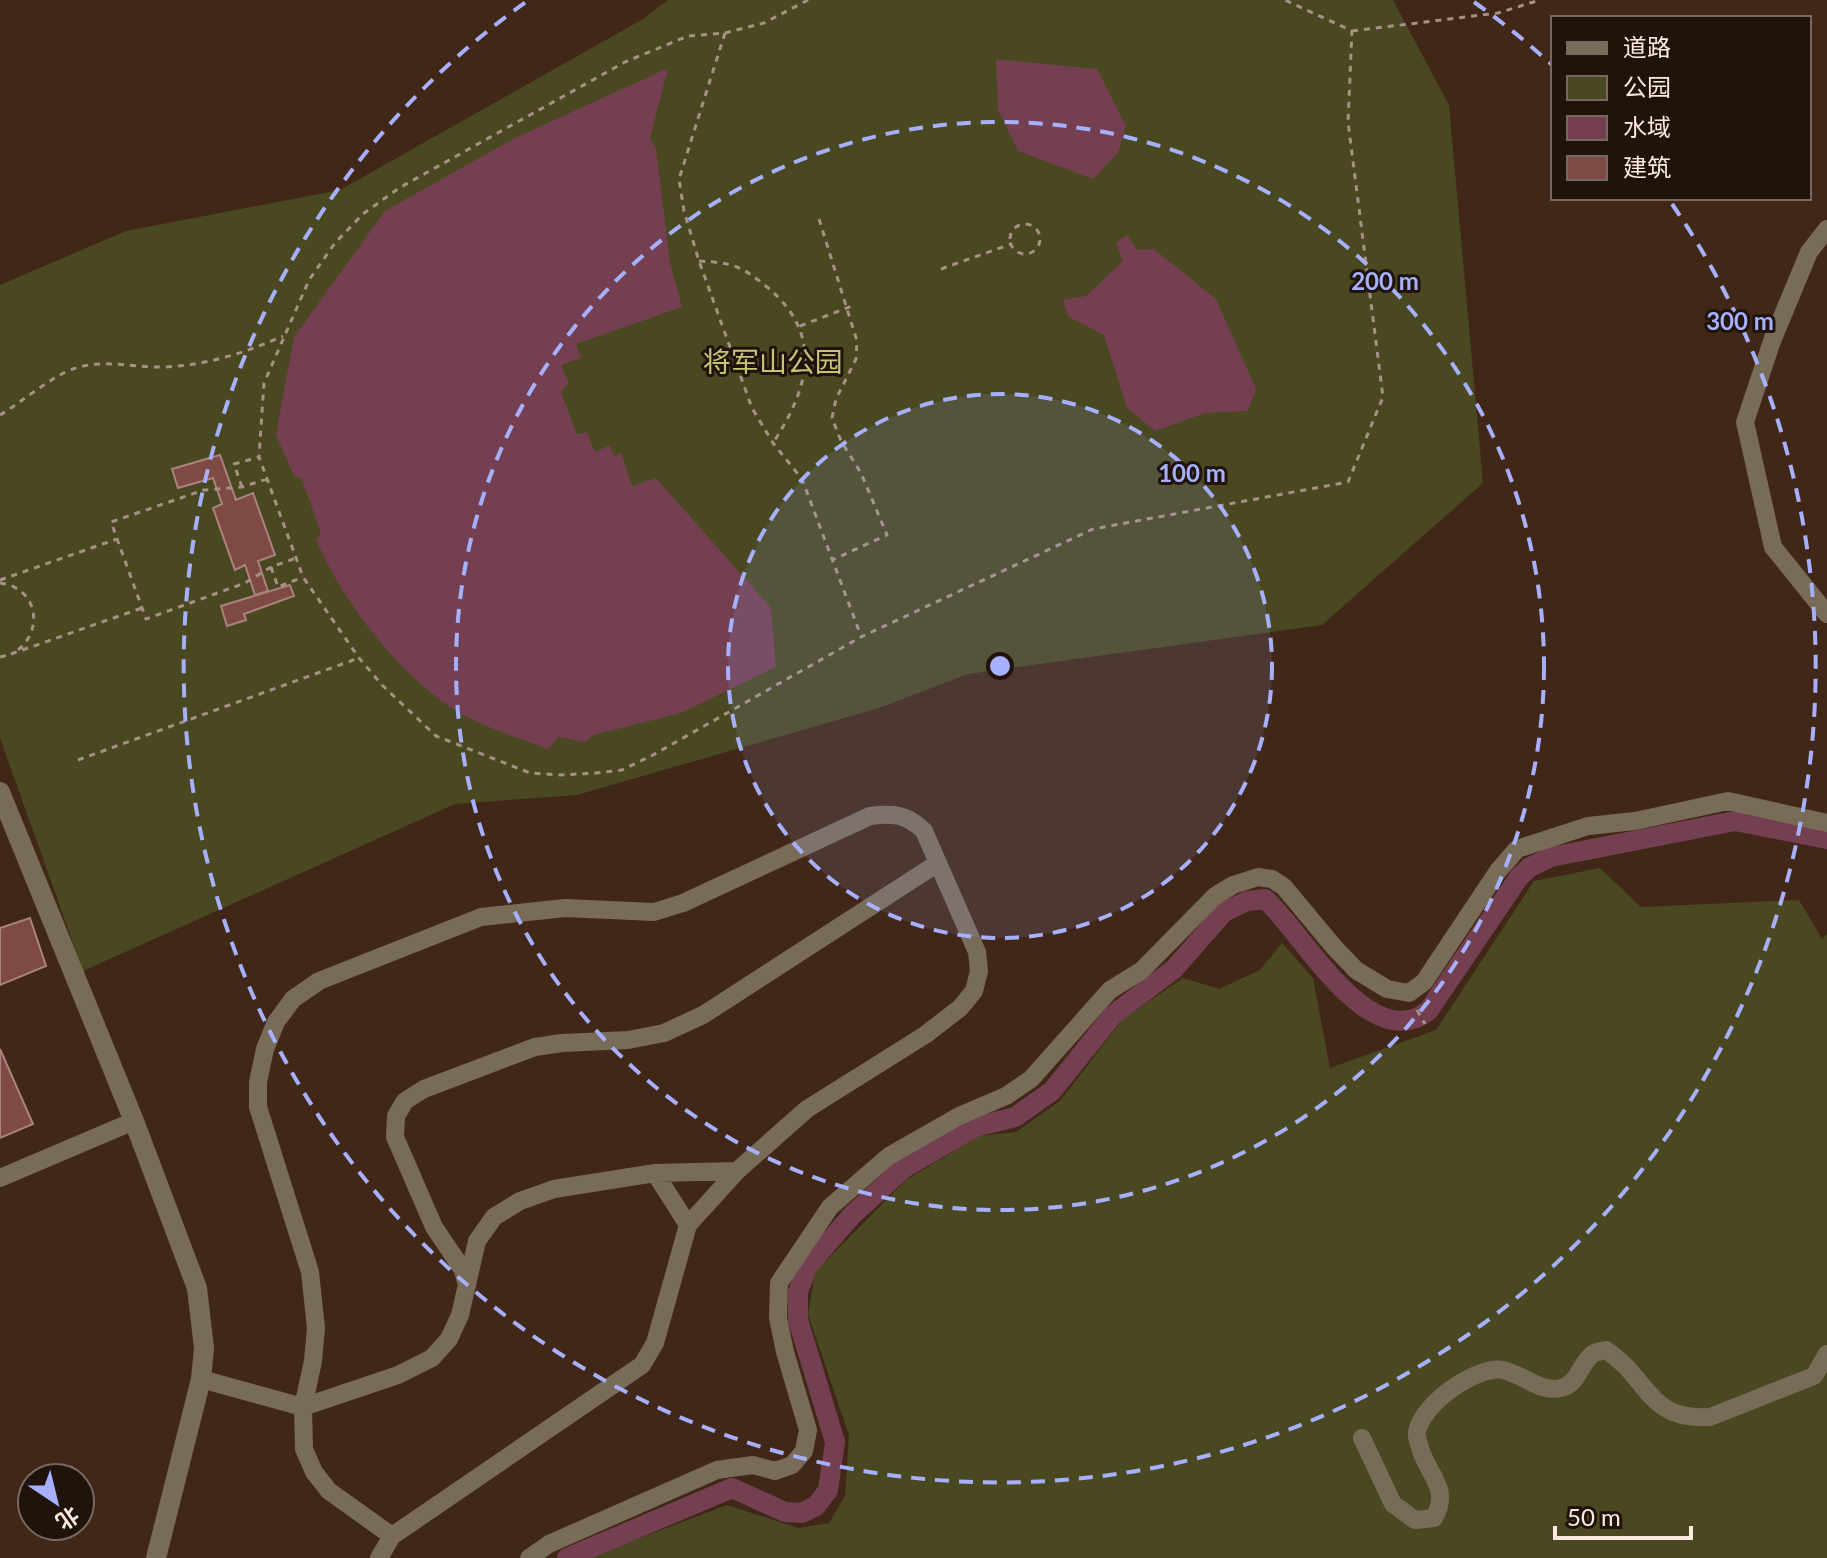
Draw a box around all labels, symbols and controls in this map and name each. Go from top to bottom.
legend [1551,16,1811,200]
text: 道路 [1623,32,1671,61]
text: 公园 [1623,72,1671,101]
text: 水域 [1623,112,1671,141]
text: 建筑 [1623,152,1671,181]
text: 200 m [1351,266,1419,295]
text: 300 m [1706,306,1774,335]
park label: 将军山公园 [703,344,843,378]
text: 100 m [1158,458,1226,487]
centre of rings [986,652,1014,680]
north arrow [16,1462,96,1542]
scale bar [1555,1490,1691,1540]
text: 北 [51,1501,85,1536]
text: 50 m [1567,1502,1621,1531]

